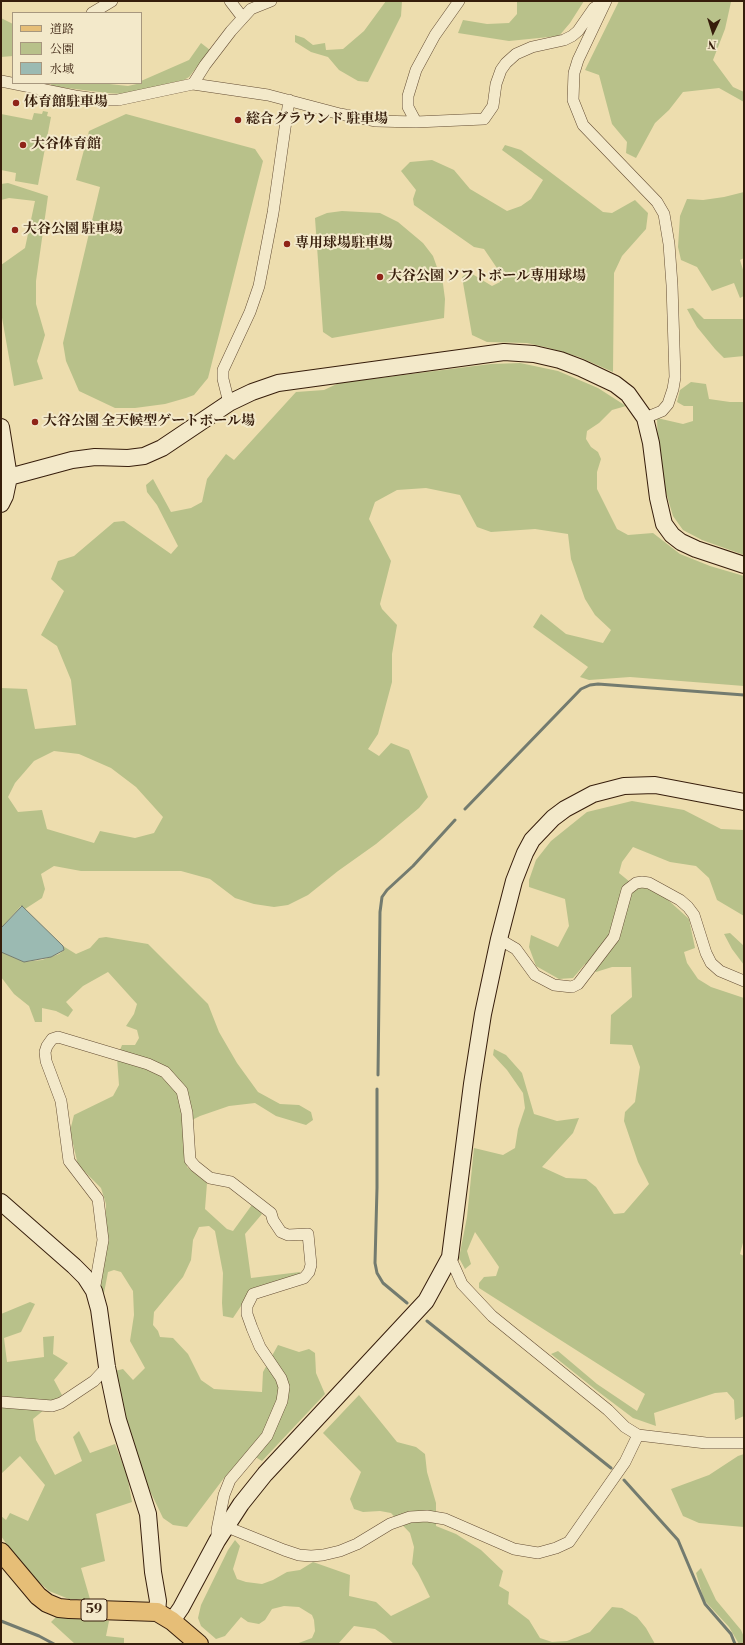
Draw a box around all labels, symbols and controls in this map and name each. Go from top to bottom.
legend [12,12,142,84]
north arrow [693,12,733,52]
text: 道路 [50,22,74,37]
text: N [707,37,717,51]
text: 公園 [50,42,74,57]
text: 水域 [50,62,74,77]
place label: 体育館駐車場 [24,95,108,111]
marker: 体育館駐車場 [11,98,21,108]
place label: 総合グラウンド 駐車場 [246,112,388,128]
marker: 総合グラウンド 駐車場 [233,115,243,125]
place label: 大谷体育館 [31,137,101,153]
marker: 大谷体育館 [18,140,28,150]
place label: 大谷公園 駐車場 [23,222,123,238]
marker: 大谷公園 駐車場 [10,225,20,235]
place label: 専用球場駐車場 [295,236,393,252]
marker: 専用球場駐車場 [282,239,292,249]
place label: 大谷公園 ソフトボール専用球場 [388,269,586,285]
marker: 大谷公園 ソフトボール専用球場 [375,272,385,282]
place label: 大谷公園 全天候型ゲートボール場 [43,414,255,430]
marker: 大谷公園 全天候型ゲートボール場 [30,417,40,427]
road number: 59 [81,1599,107,1621]

